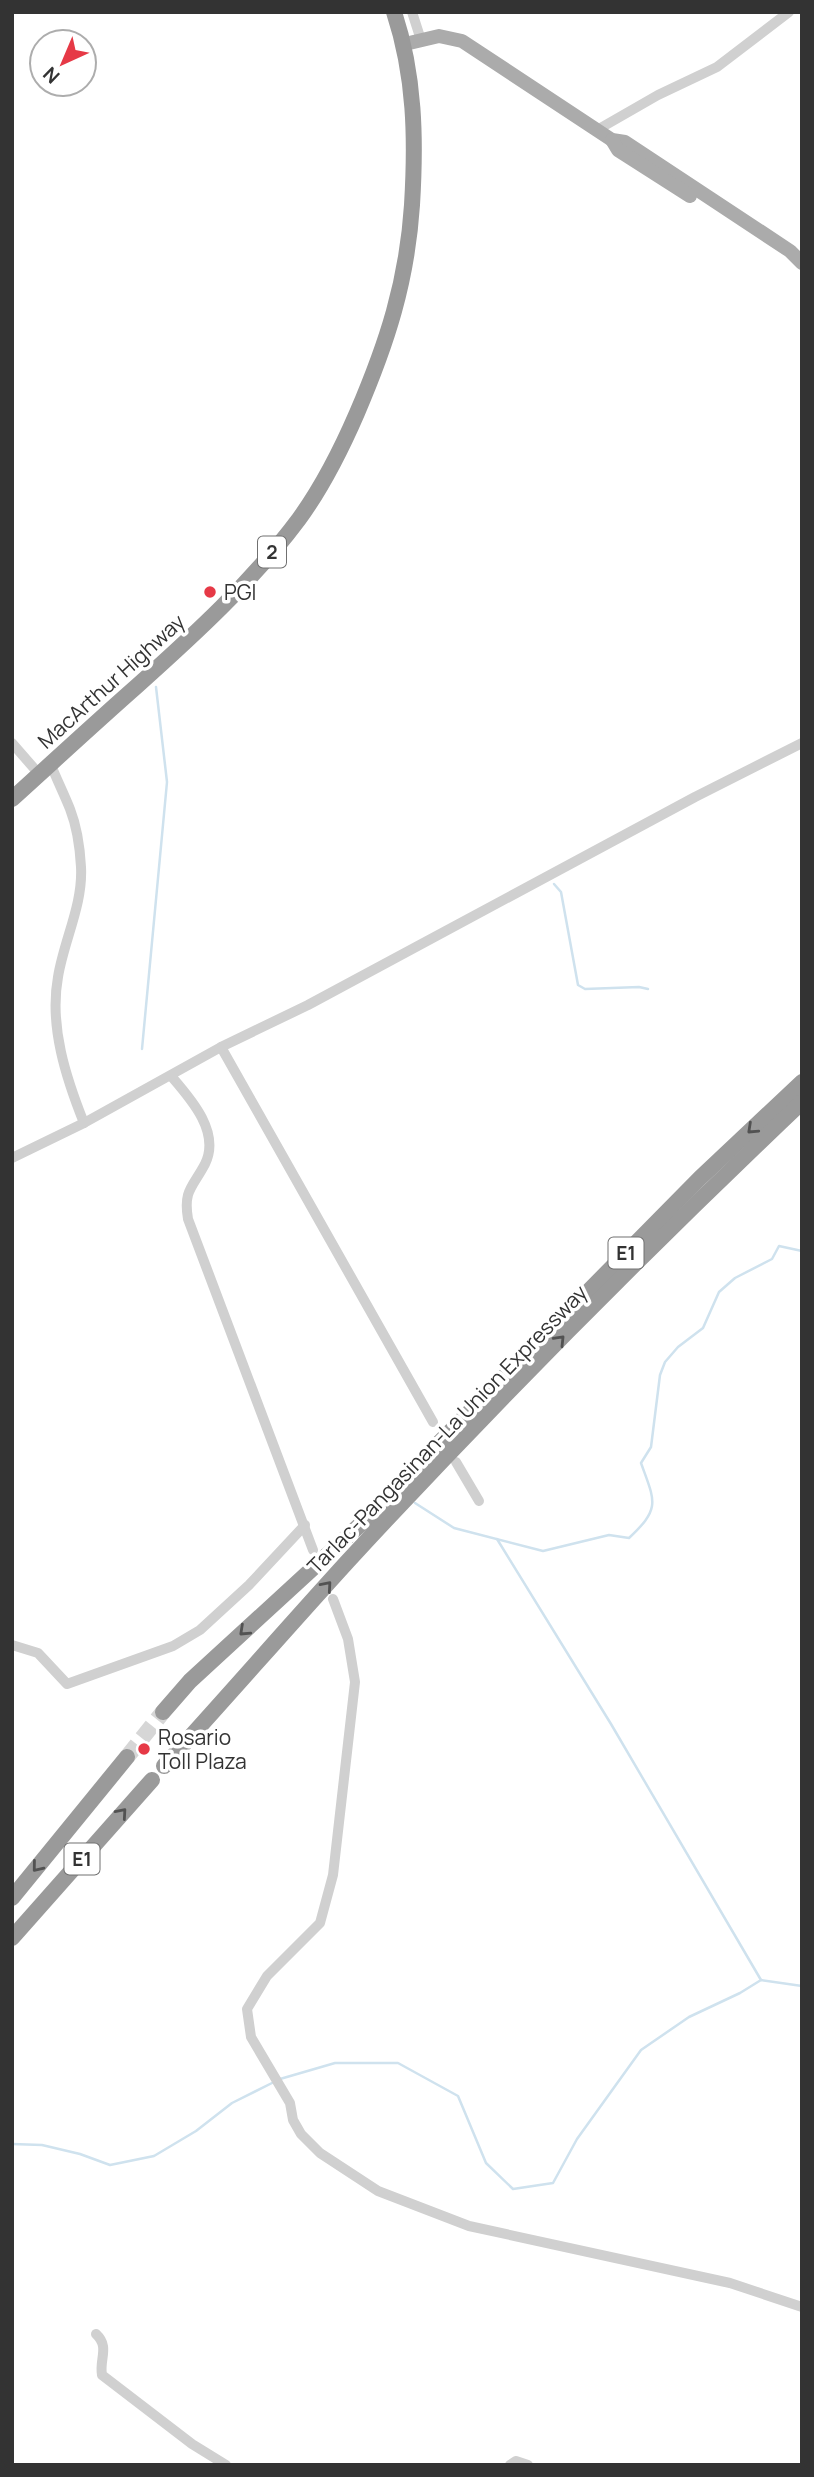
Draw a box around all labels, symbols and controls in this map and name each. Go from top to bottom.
north arrow [28,28,98,98]
text: N [37,61,65,89]
road number: 2 [258,537,286,568]
place label: PGI [224,578,256,606]
marker: PGI [202,584,218,600]
street label: MacArthur Highway [32,607,190,755]
one-way arrow [747,1121,760,1133]
road number: E1 [608,1238,644,1268]
street label: Tarlac-Pangasinan-La Union Expressway [301,1279,593,1579]
one-way arrow [552,1335,565,1348]
one-way arrow [319,1581,331,1594]
one-way arrow [239,1622,252,1635]
place label: Rosario Toll Plaza [158,1723,247,1775]
marker: Rosario Toll Plaza [136,1741,152,1757]
one-way arrow [114,1808,126,1821]
road number: E1 [64,1843,100,1874]
one-way arrow [33,1859,46,1871]

